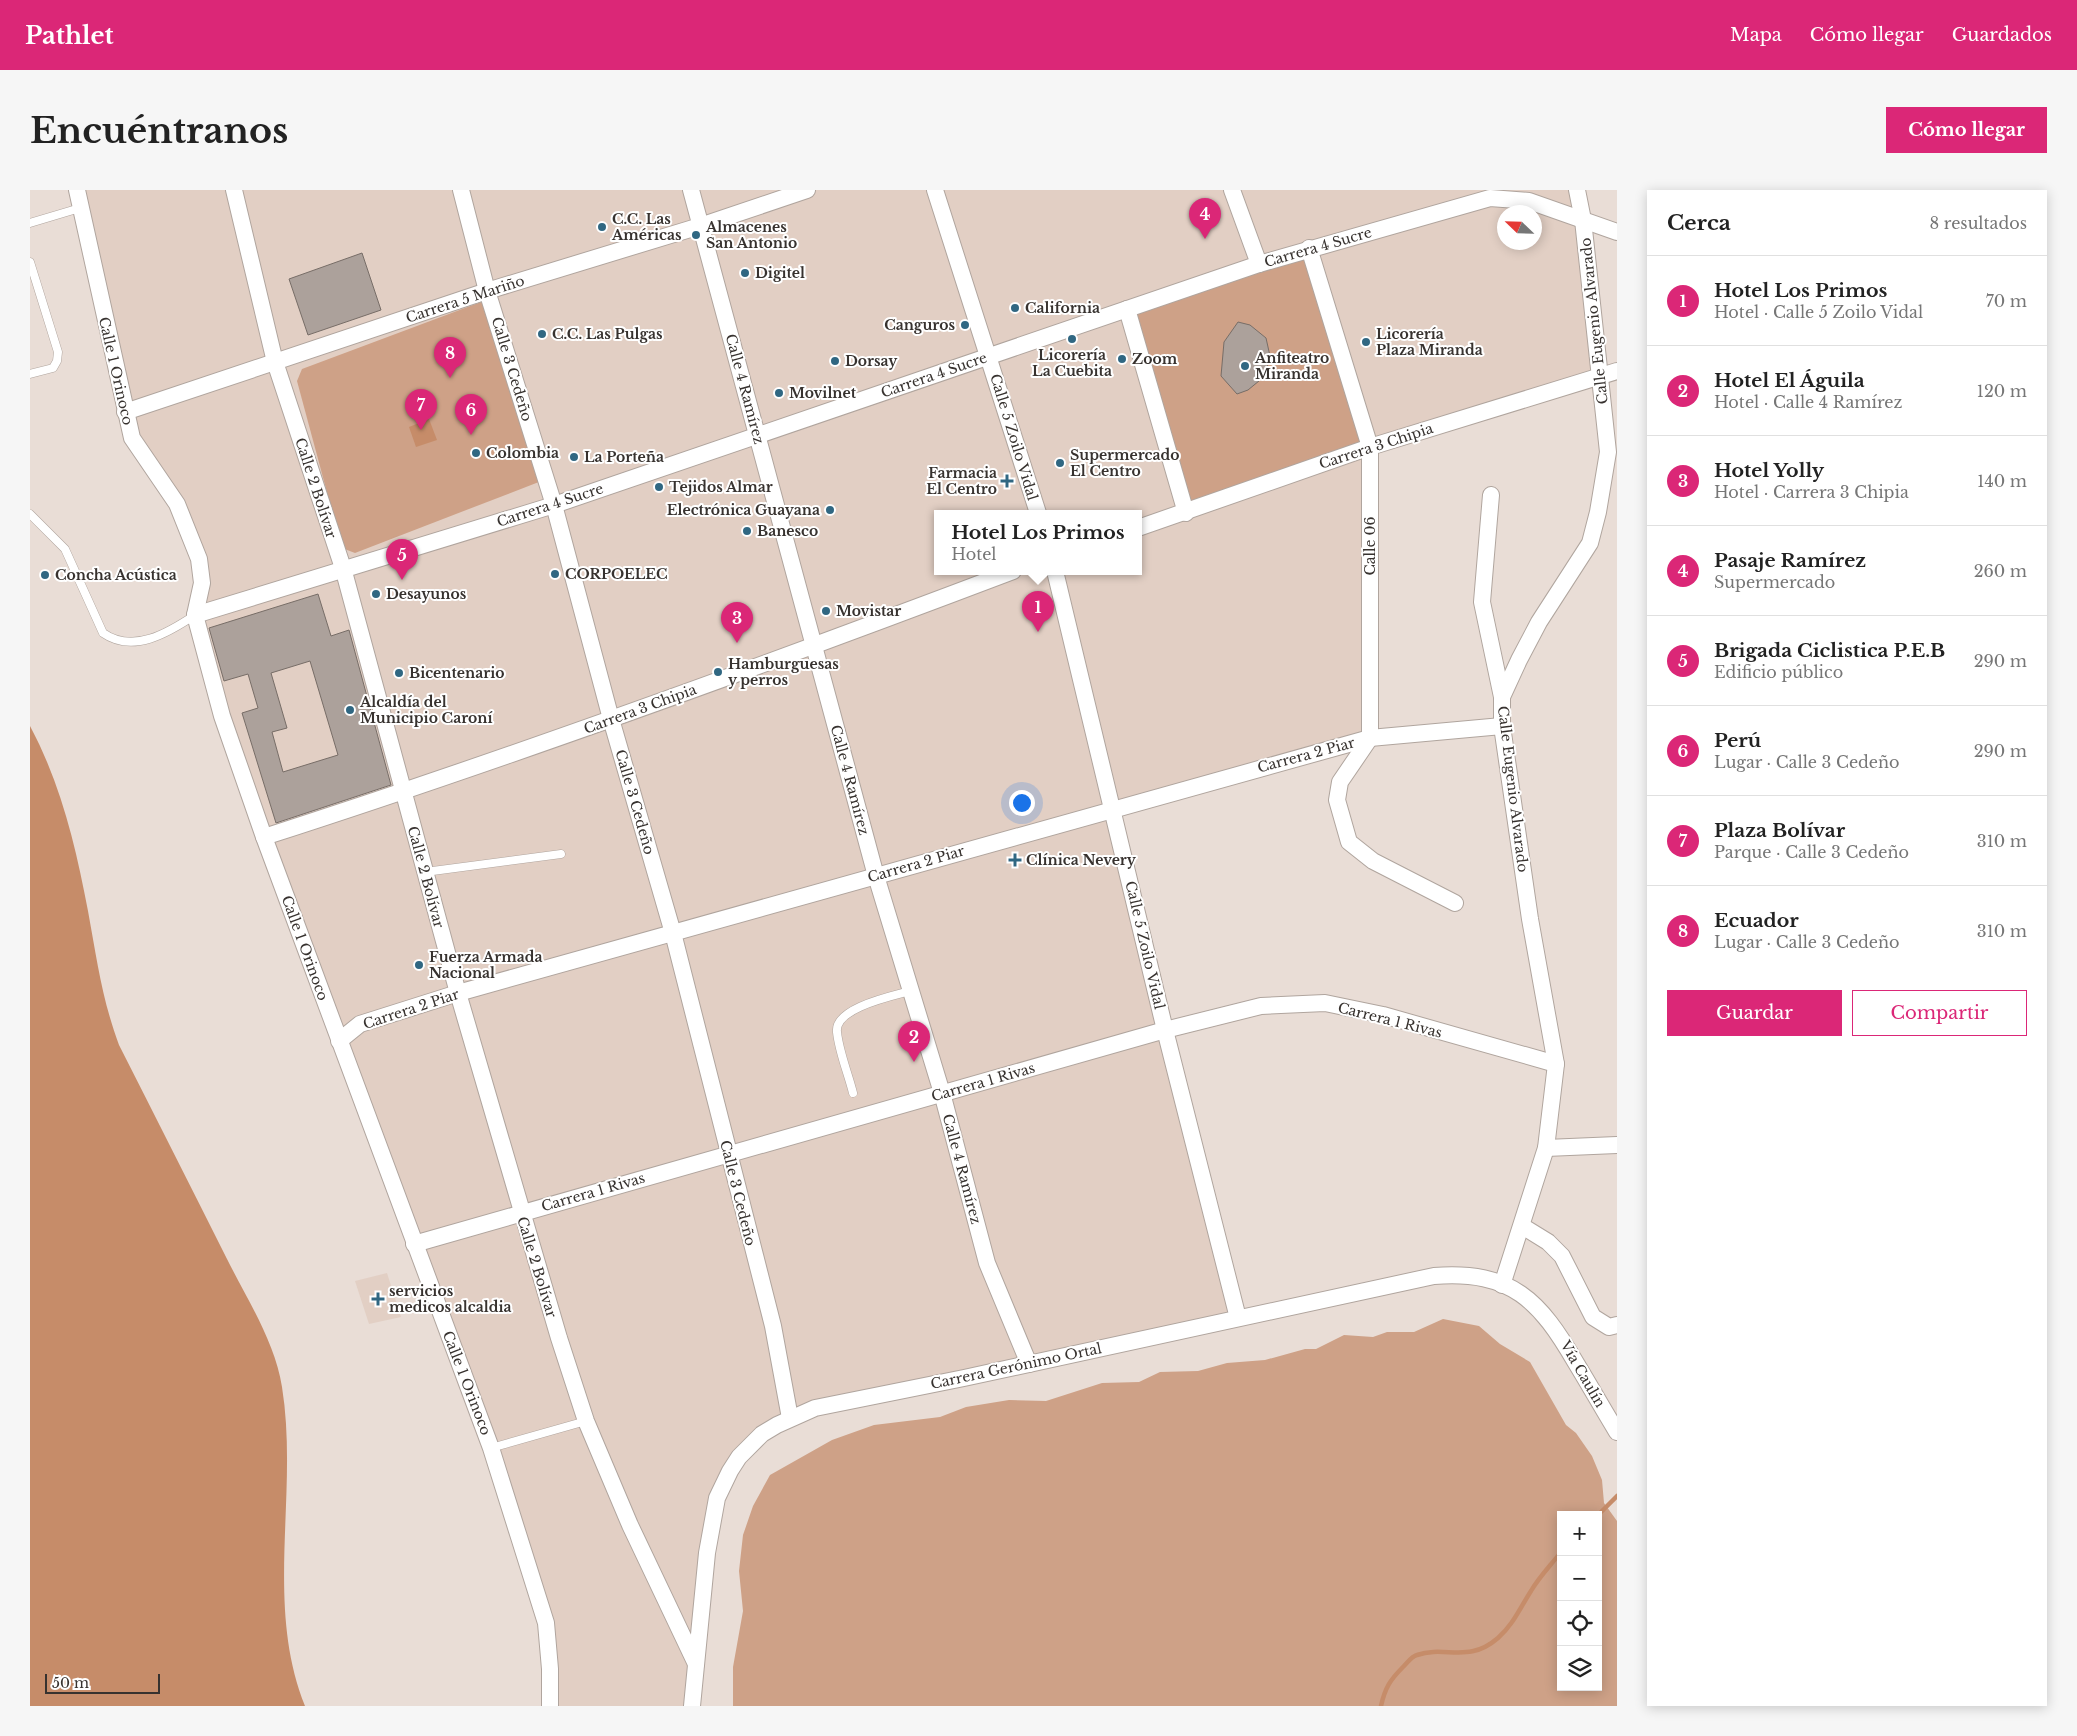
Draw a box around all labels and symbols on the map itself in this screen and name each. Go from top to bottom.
pin: 4 [1189,198,1221,239]
north arrow [1497,205,1542,250]
place label: C.C. Las Américas [611,210,682,244]
place label: Almacenes San Antonio [705,218,797,252]
marker: C.C. Las Américas [596,221,608,233]
street label: Carrera 4 Sucre [1262,223,1374,271]
marker: Almacenes San Antonio [690,229,702,241]
street label: Calle Eugenio Alvarado [1576,237,1612,405]
place label: Digitel [755,264,805,282]
marker: Digitel [739,267,751,279]
street label: Carrera 5 Mariño [403,271,527,327]
place label: California [1025,299,1100,317]
marker: California [1009,302,1021,314]
street label: Calle 1 Orinoco [95,315,137,427]
street label: Calle 3 Cedeño [488,315,536,423]
place label: Canguros [884,316,955,334]
marker: Canguros [959,319,971,331]
place label: C.C. Las Pulgas [552,325,663,343]
place label: Licorería Plaza Miranda [1376,325,1483,359]
marker: C.C. Las Pulgas [536,328,548,340]
street label: Calle 4 Ramírez [722,332,768,446]
marker: Licorería La Cuebita [1066,333,1078,345]
marker: Licorería Plaza Miranda [1360,336,1372,348]
pin: 8 [434,337,466,378]
place label: Licorería La Cuebita [1032,346,1112,380]
street label: Carrera 4 Sucre [879,348,989,402]
place label: Anfiteatro Miranda [1254,349,1329,383]
place label: Zoom [1132,350,1178,368]
place label: Dorsay [845,352,898,370]
marker: Zoom [1116,353,1128,365]
marker: Dorsay [829,355,841,367]
marker: Anfiteatro Miranda [1239,360,1251,372]
street label: Calle 5 Zoilo Vidal [986,372,1042,503]
place label: Movilnet [789,384,857,402]
marker: Movilnet [773,387,785,399]
pin: 7 [405,389,437,430]
pin: 6 [455,394,487,435]
street label: Carrera 3 Chipia [1317,419,1436,473]
street label: Calle 2 Bolívar [291,435,341,541]
place label: Colombia [486,444,559,462]
place label: Supermercado El Centro [1070,446,1180,480]
marker: Colombia [470,447,482,459]
place label: La Porteña [584,448,664,466]
marker: La Porteña [568,451,580,463]
marker: Supermercado El Centro [1054,457,1066,469]
place label: Farmacia El Centro [926,464,997,498]
marker: Farmacia El Centro [1001,475,1013,487]
place label: Tejidos Almar [669,478,773,496]
street label: Carrera 4 Sucre [494,479,606,531]
marker: Tejidos Almar [653,481,665,493]
place label: Electrónica Guayana [667,501,820,519]
marker: Electrónica Guayana [824,504,836,516]
street label: Calle 06 [1361,516,1379,576]
place label: Banesco [757,522,818,540]
marker: Banesco [741,525,753,537]
pin: 5 [386,539,418,580]
place label: CORPOELEC [565,565,668,583]
place label: Concha Acústica [55,566,177,584]
marker: CORPOELEC [549,568,561,580]
marker: Concha Acústica [39,569,51,581]
place label: Desayunos [386,585,467,603]
marker: Desayunos [370,588,382,600]
pin: 1 [1022,591,1054,632]
pin: 3 [721,602,753,643]
place label: Movistar [836,602,901,620]
marker: Movistar [820,605,832,617]
place label: Hamburguesas y perros [728,655,839,689]
place label: Bicentenario [409,664,505,682]
marker: Hamburguesas y perros [712,666,724,678]
marker: Bicentenario [393,667,405,679]
street label: Carrera 3 Chipia [581,680,699,738]
place label: Alcaldía del Municipio Caroní [359,693,493,727]
marker: Alcaldía del Municipio Caroní [344,704,356,716]
street label: Calle Eugenio Alvarado [1494,705,1532,873]
street label: Calle 4 Ramírez [827,723,873,837]
street label: Carrera 2 Piar [1255,733,1357,777]
street label: Calle 3 Cedeño [611,747,659,857]
your location [1009,790,1035,816]
street label: Calle 2 Bolívar [404,824,448,930]
street label: Carrera 2 Piar [865,841,967,886]
place label: Clínica Nevery [1026,851,1137,869]
marker: Clínica Nevery [1008,853,1022,867]
street label: Calle 5 Zoilo Vidal [1121,879,1169,1011]
street label: Calle 1 Orinoco [278,893,332,1003]
place label: Fuerza Armada Nacional [429,948,542,982]
marker: Fuerza Armada Nacional [413,959,425,971]
street label: Carrera 2 Piar [361,985,462,1033]
street label: Carrera 1 Rivas [1336,998,1444,1042]
pin: 2 [898,1021,930,1062]
street label: Carrera 1 Rivas [929,1059,1037,1105]
street label: Calle 4 Ramírez [939,1112,985,1226]
street label: Calle 3 Cedeño [716,1138,760,1248]
street label: Carrera 1 Rivas [539,1169,647,1215]
street label: Calle 2 Bolívar [513,1214,561,1320]
place label: servicios medicos alcaldia [389,1282,512,1316]
marker: servicios medicos alcaldia [371,1292,385,1306]
street label: Calle 1 Orinoco [439,1328,495,1438]
street label: Vía Caulín [1556,1336,1610,1411]
street label: Carrera Gerónimo Ortal [929,1339,1104,1393]
scale bar [45,1671,160,1694]

